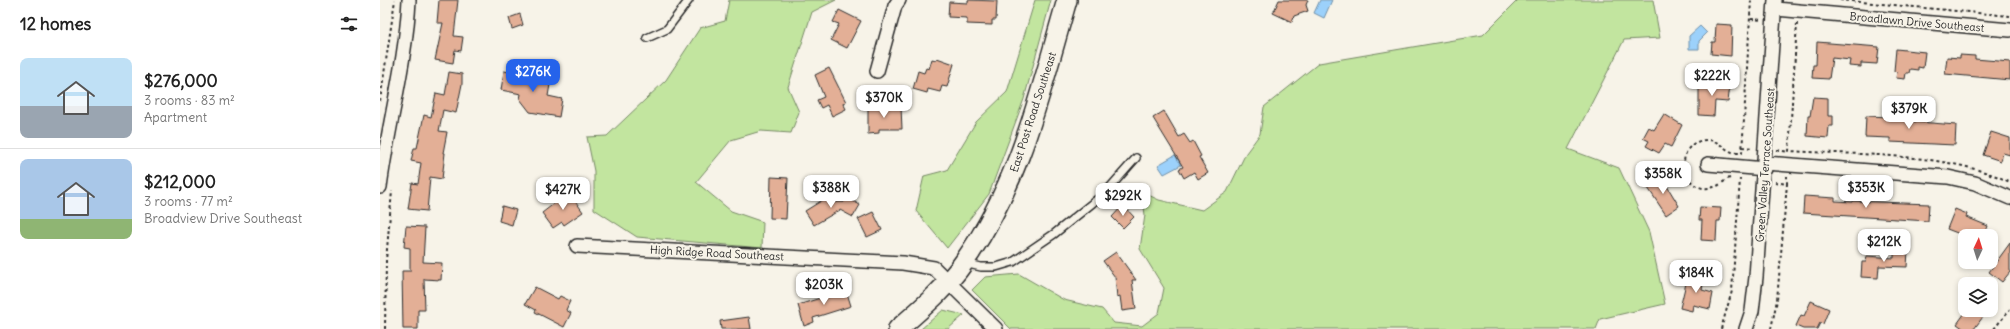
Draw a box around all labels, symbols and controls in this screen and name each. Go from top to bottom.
street label: Broadlawn Drive Southeast [1849,9,1985,35]
text: 12 homes [20,13,91,35]
icon: filters [338,13,360,35]
street label: East Post Road Southeast [1007,50,1059,174]
pin: $276K [505,59,561,93]
text: $276K [515,63,551,80]
pin: $222K [1684,63,1740,97]
text: $222K [1694,67,1730,84]
text: $276,000 [144,70,218,92]
icon: home [52,74,100,122]
pin: $370K [856,85,912,119]
street label: Green Valley Terrace Southeast [1753,87,1777,243]
text: $370K [865,89,903,106]
text: 3 rooms · 83 m² [144,92,235,109]
pin: $379K [1881,96,1937,130]
text: $379K [1891,100,1927,117]
text: Apartment [144,109,207,126]
pin: $358K [1635,161,1691,195]
text: $358K [1644,165,1682,182]
text: $212,000 [144,171,216,193]
icon: home [52,175,100,223]
pin: $388K [803,175,859,209]
pin: $353K [1838,175,1894,209]
pin: $427K [535,177,591,211]
text: $388K [812,179,850,196]
text: $353K [1847,179,1885,196]
text: $427K [545,181,581,198]
pin: $292K [1095,183,1151,217]
text: $292K [1105,187,1141,204]
text: 3 rooms · 77 m² [144,193,233,210]
text: Broadview Drive Southeast [144,210,302,227]
pin: $212K [1856,229,1912,263]
north arrow [1958,229,1998,269]
map controls [1958,229,1998,317]
text: $212K [1867,233,1901,250]
street label: High Ridge Road Southeast [650,242,785,264]
pin: $184K [1668,260,1724,294]
text: $184K [1678,264,1714,281]
pin: $203K [796,272,852,306]
text: $203K [805,276,843,293]
button: layers [1958,277,1998,317]

